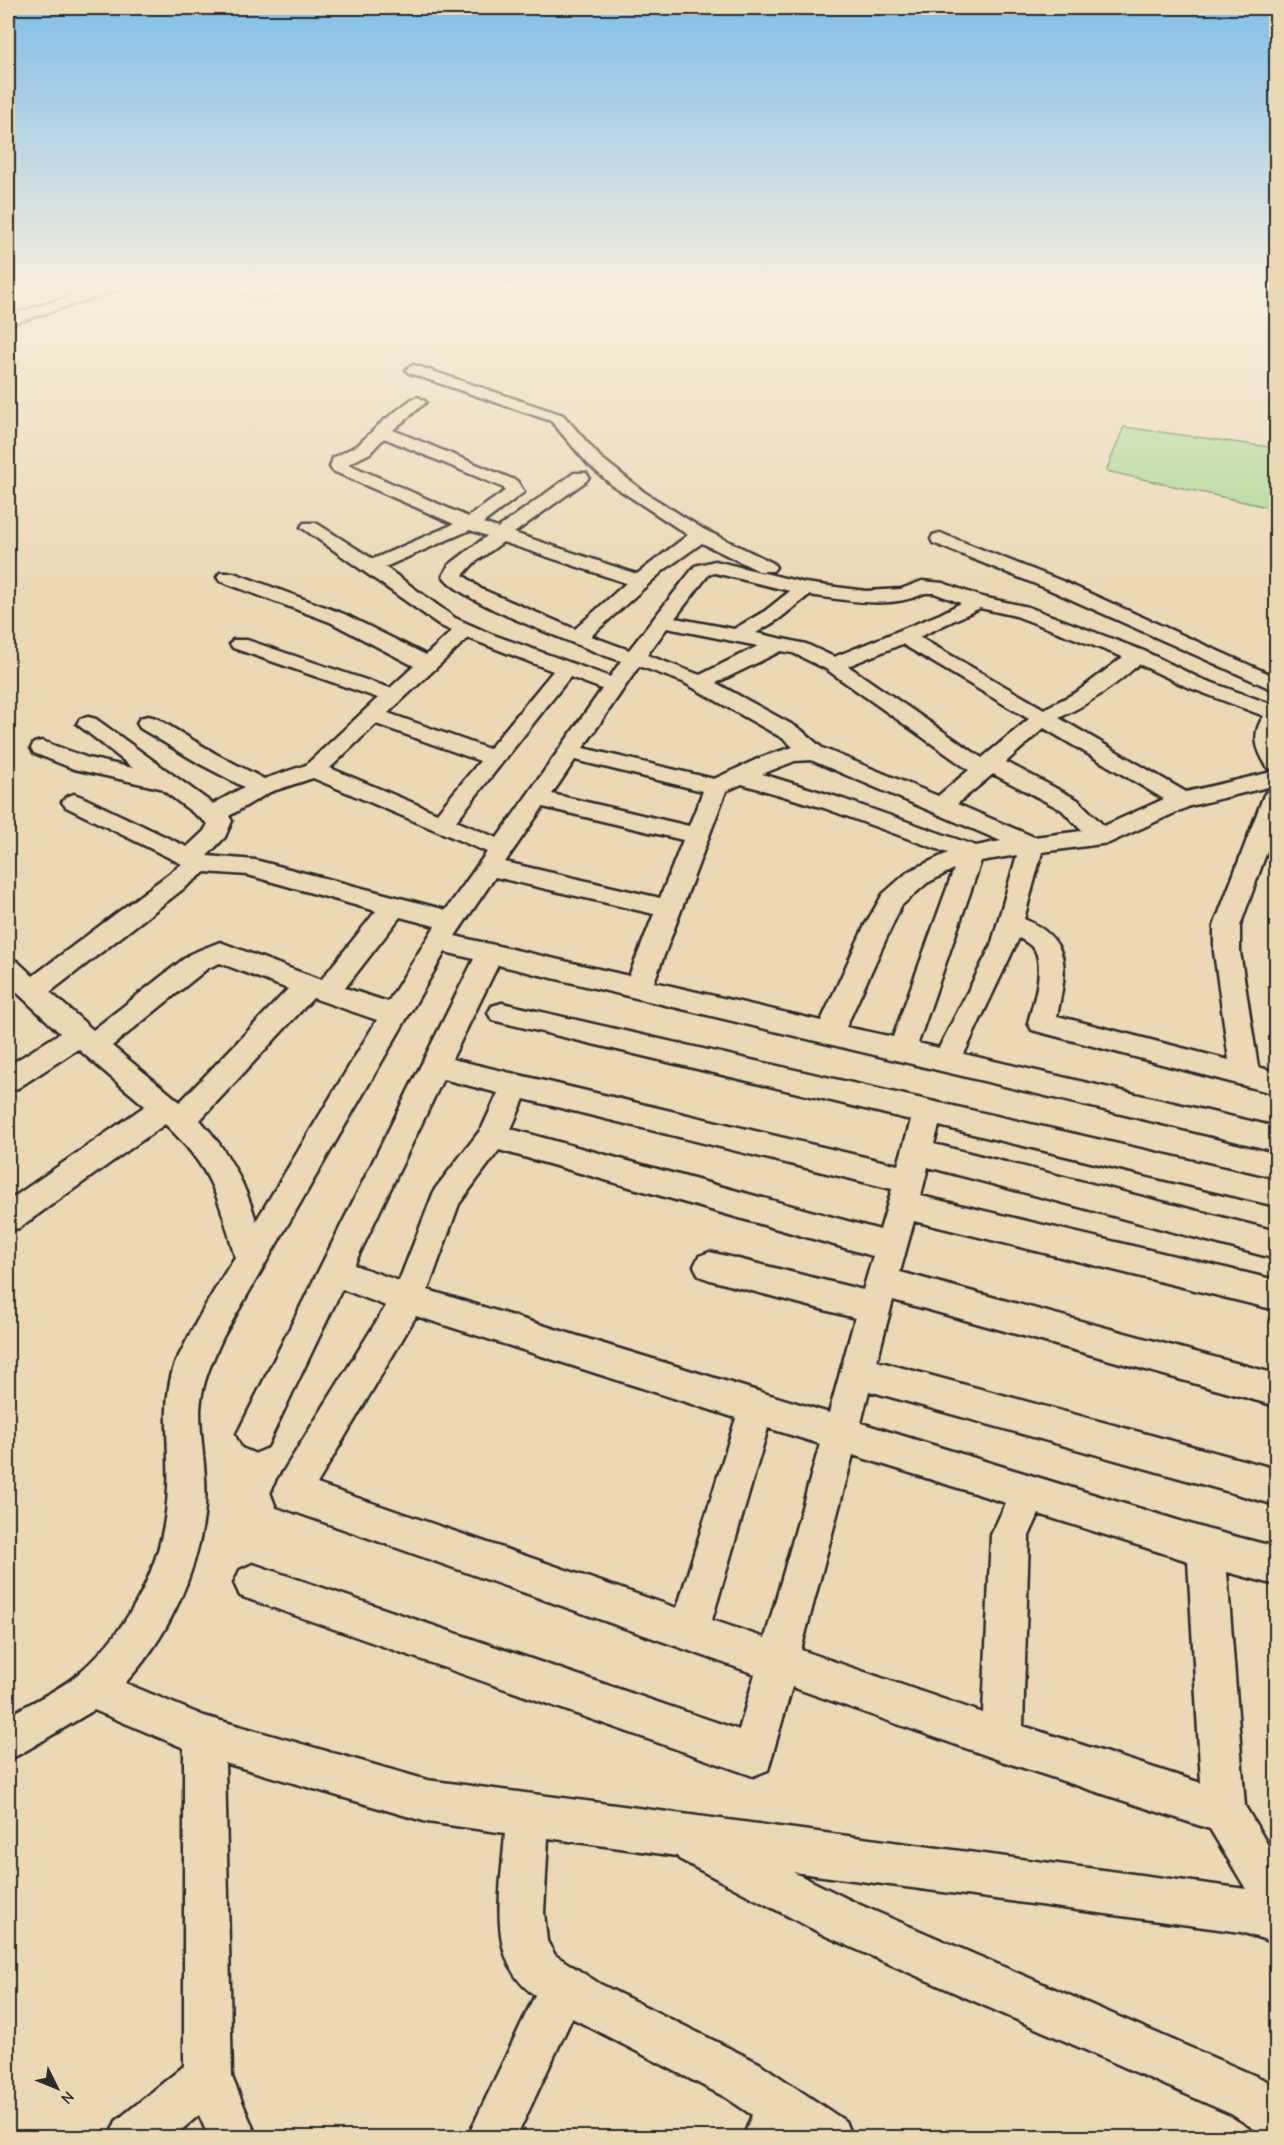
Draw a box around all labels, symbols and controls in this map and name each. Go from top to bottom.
north arrow [27,2058,87,2118]
text: N [57,2088,77,2108]

